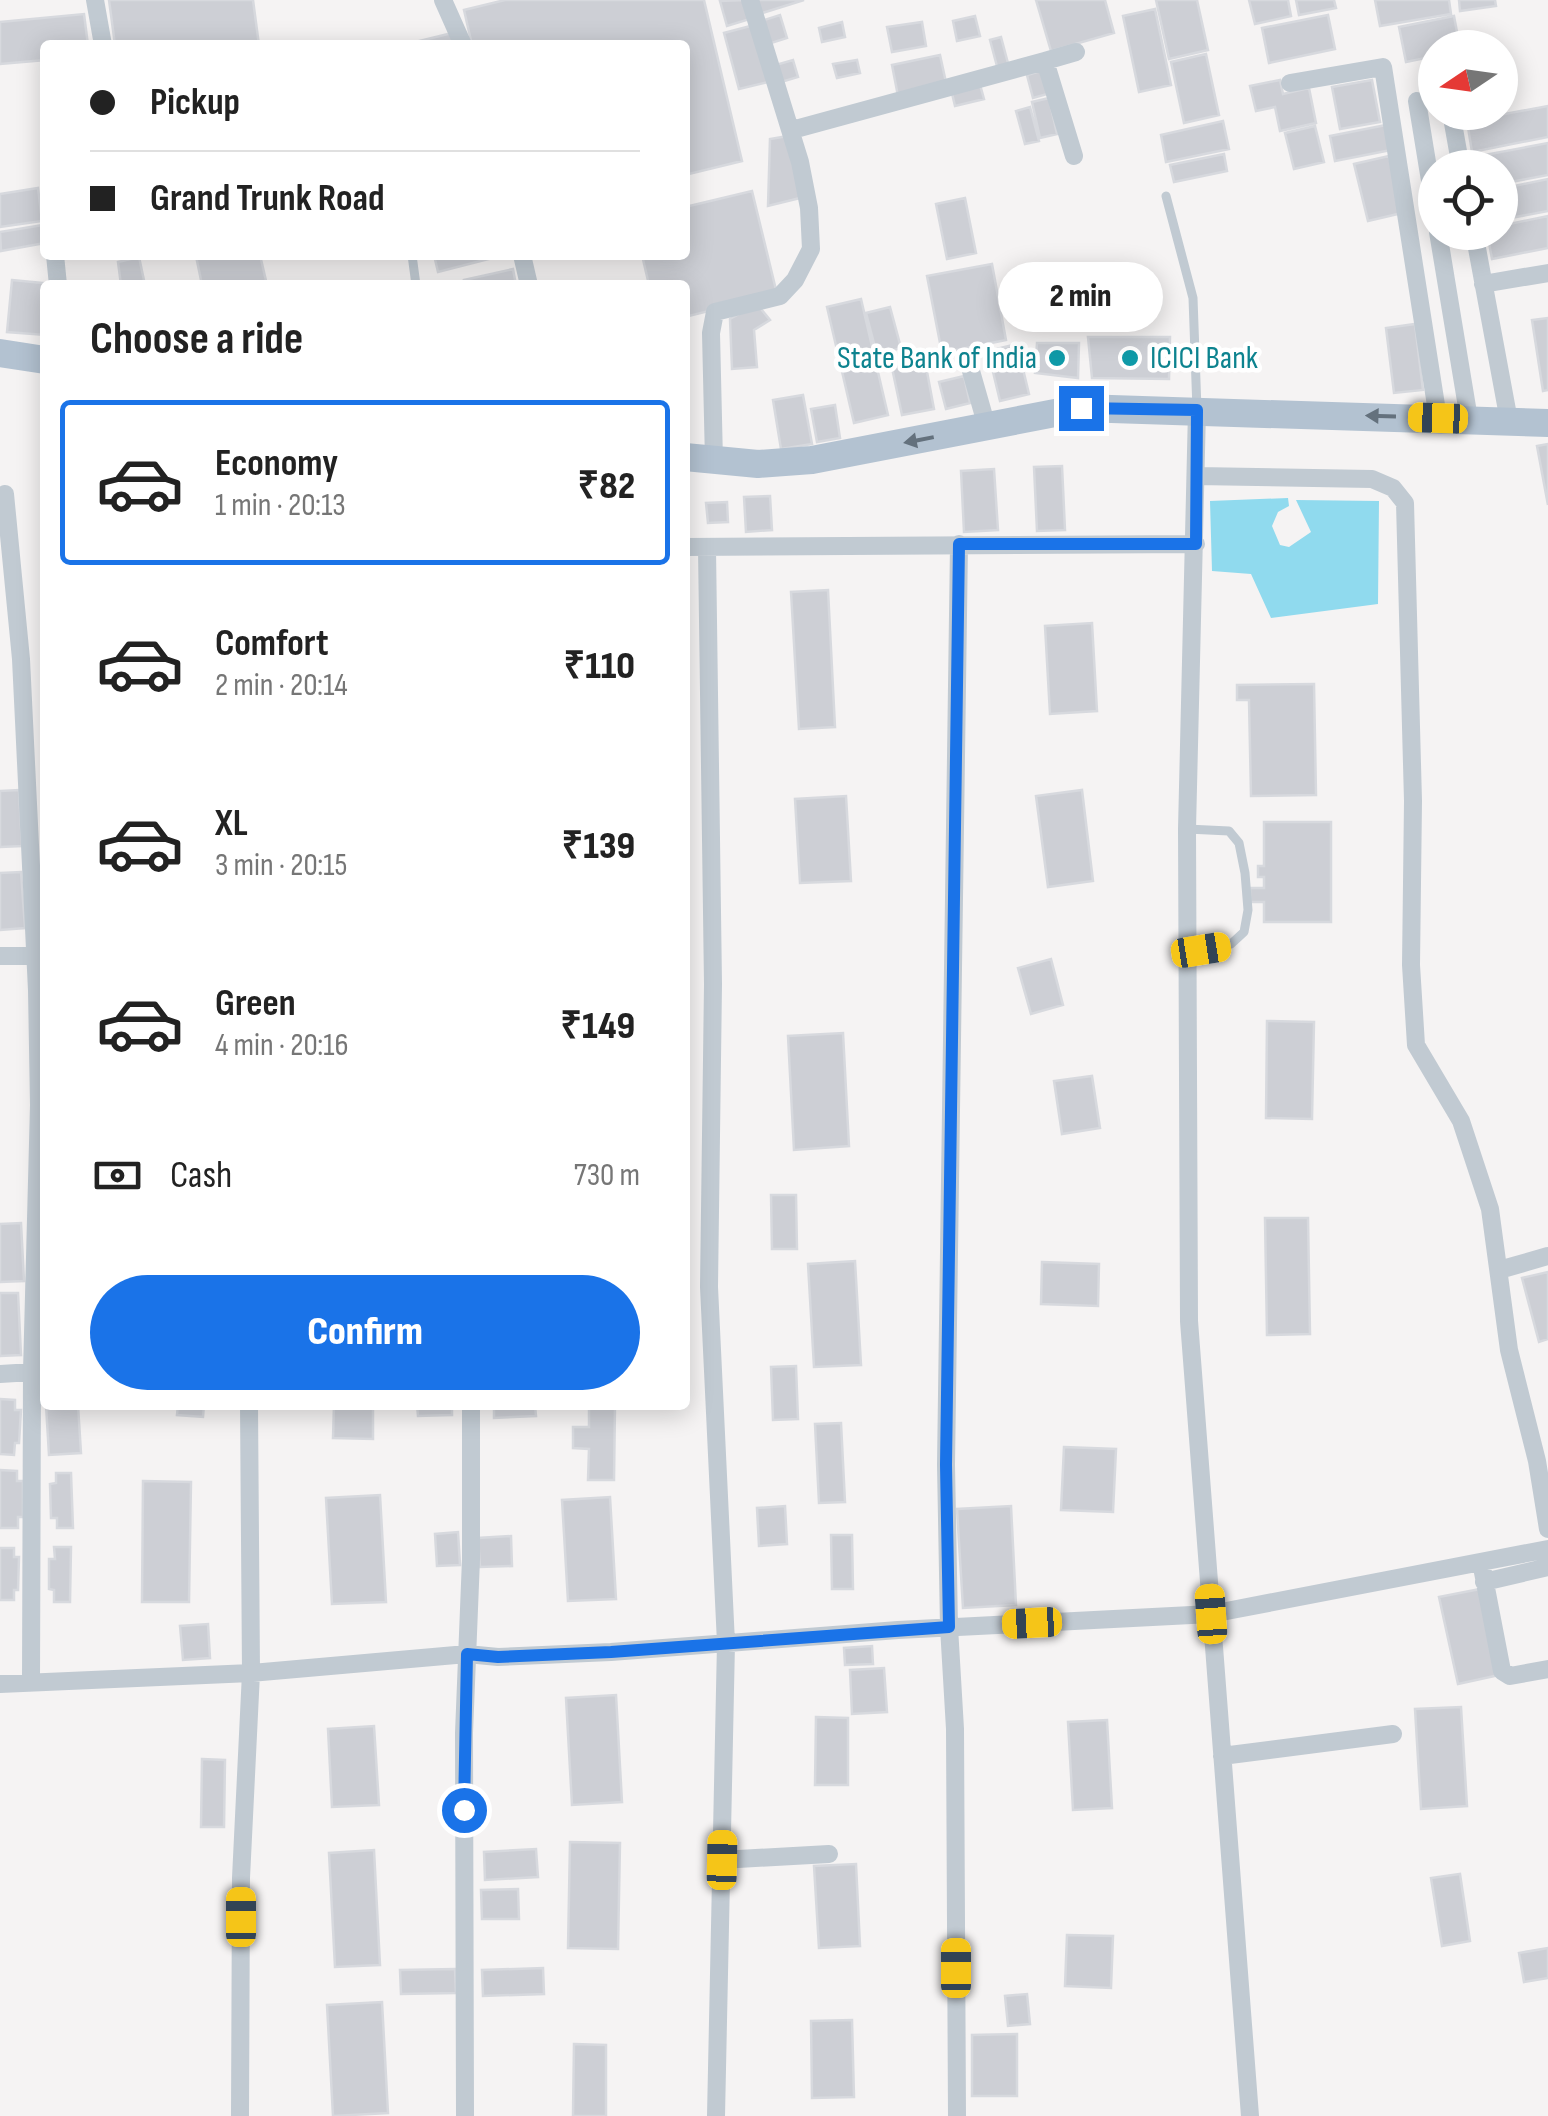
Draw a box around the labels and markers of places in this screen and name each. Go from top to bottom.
place label: State Bank of India [837,339,1037,378]
place label: ICICI Bank [1150,339,1258,378]
marker: State Bank of India [1046,347,1068,369]
marker: ICICI Bank [1119,347,1141,369]

